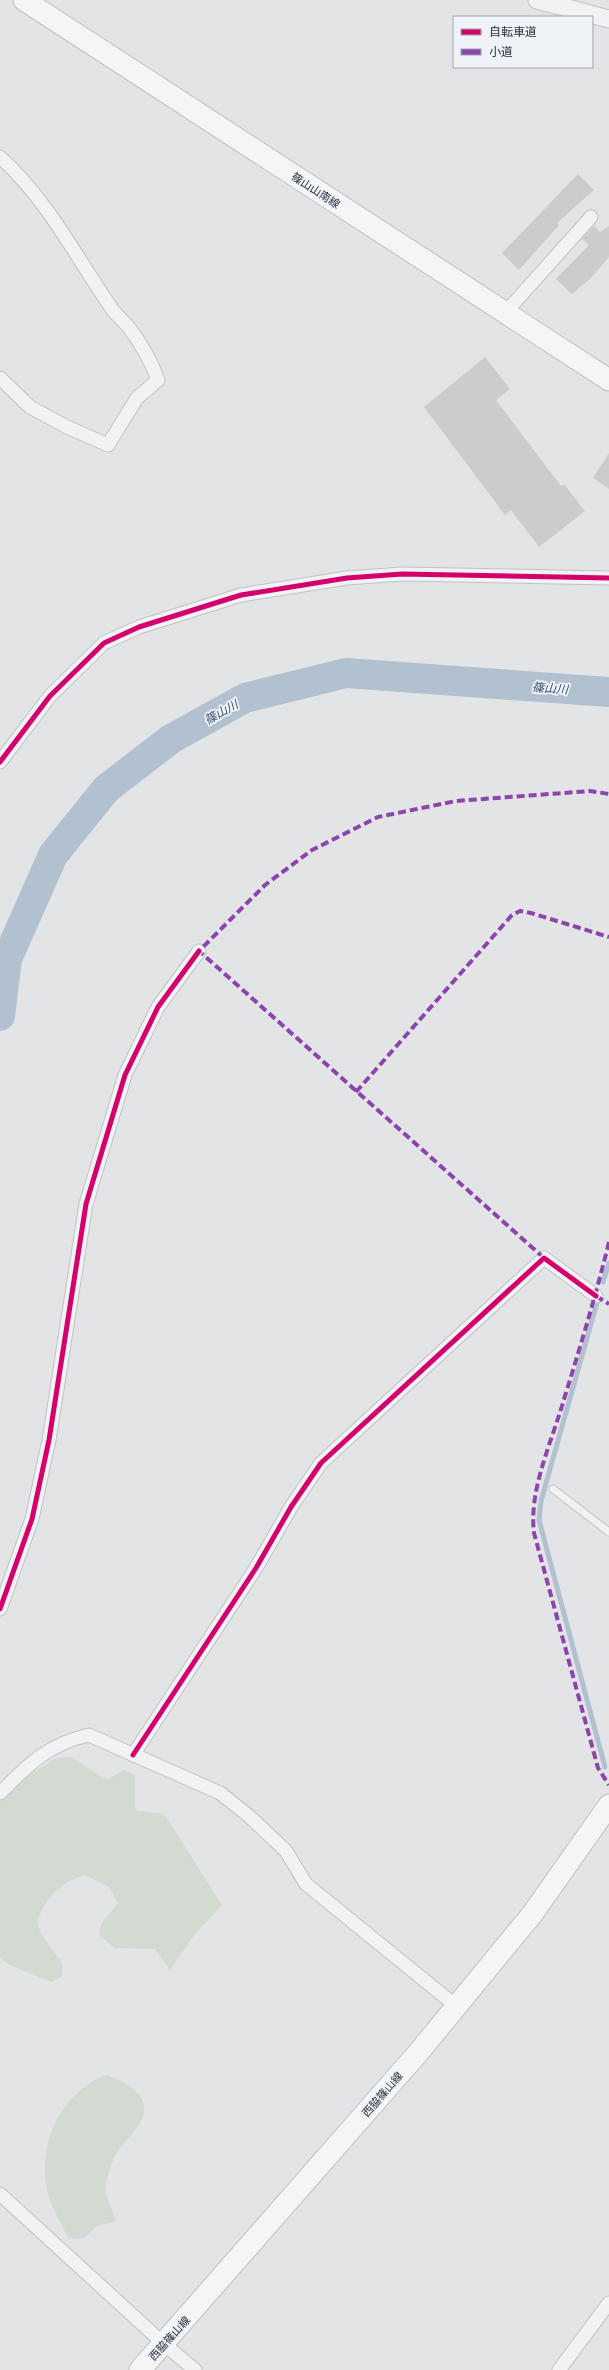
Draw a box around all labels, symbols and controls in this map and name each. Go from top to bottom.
legend [453,16,593,68]
text: 自転車道 [489,23,537,40]
text: 小道 [489,43,513,60]
street label: 篠山山南線 [289,169,343,211]
water label: 篠山川 [531,678,571,698]
water label: 篠山川 [201,695,243,728]
street label: 西脇篠山線 [358,2068,406,2120]
street label: 西脇篠山線 [145,2313,193,2363]

